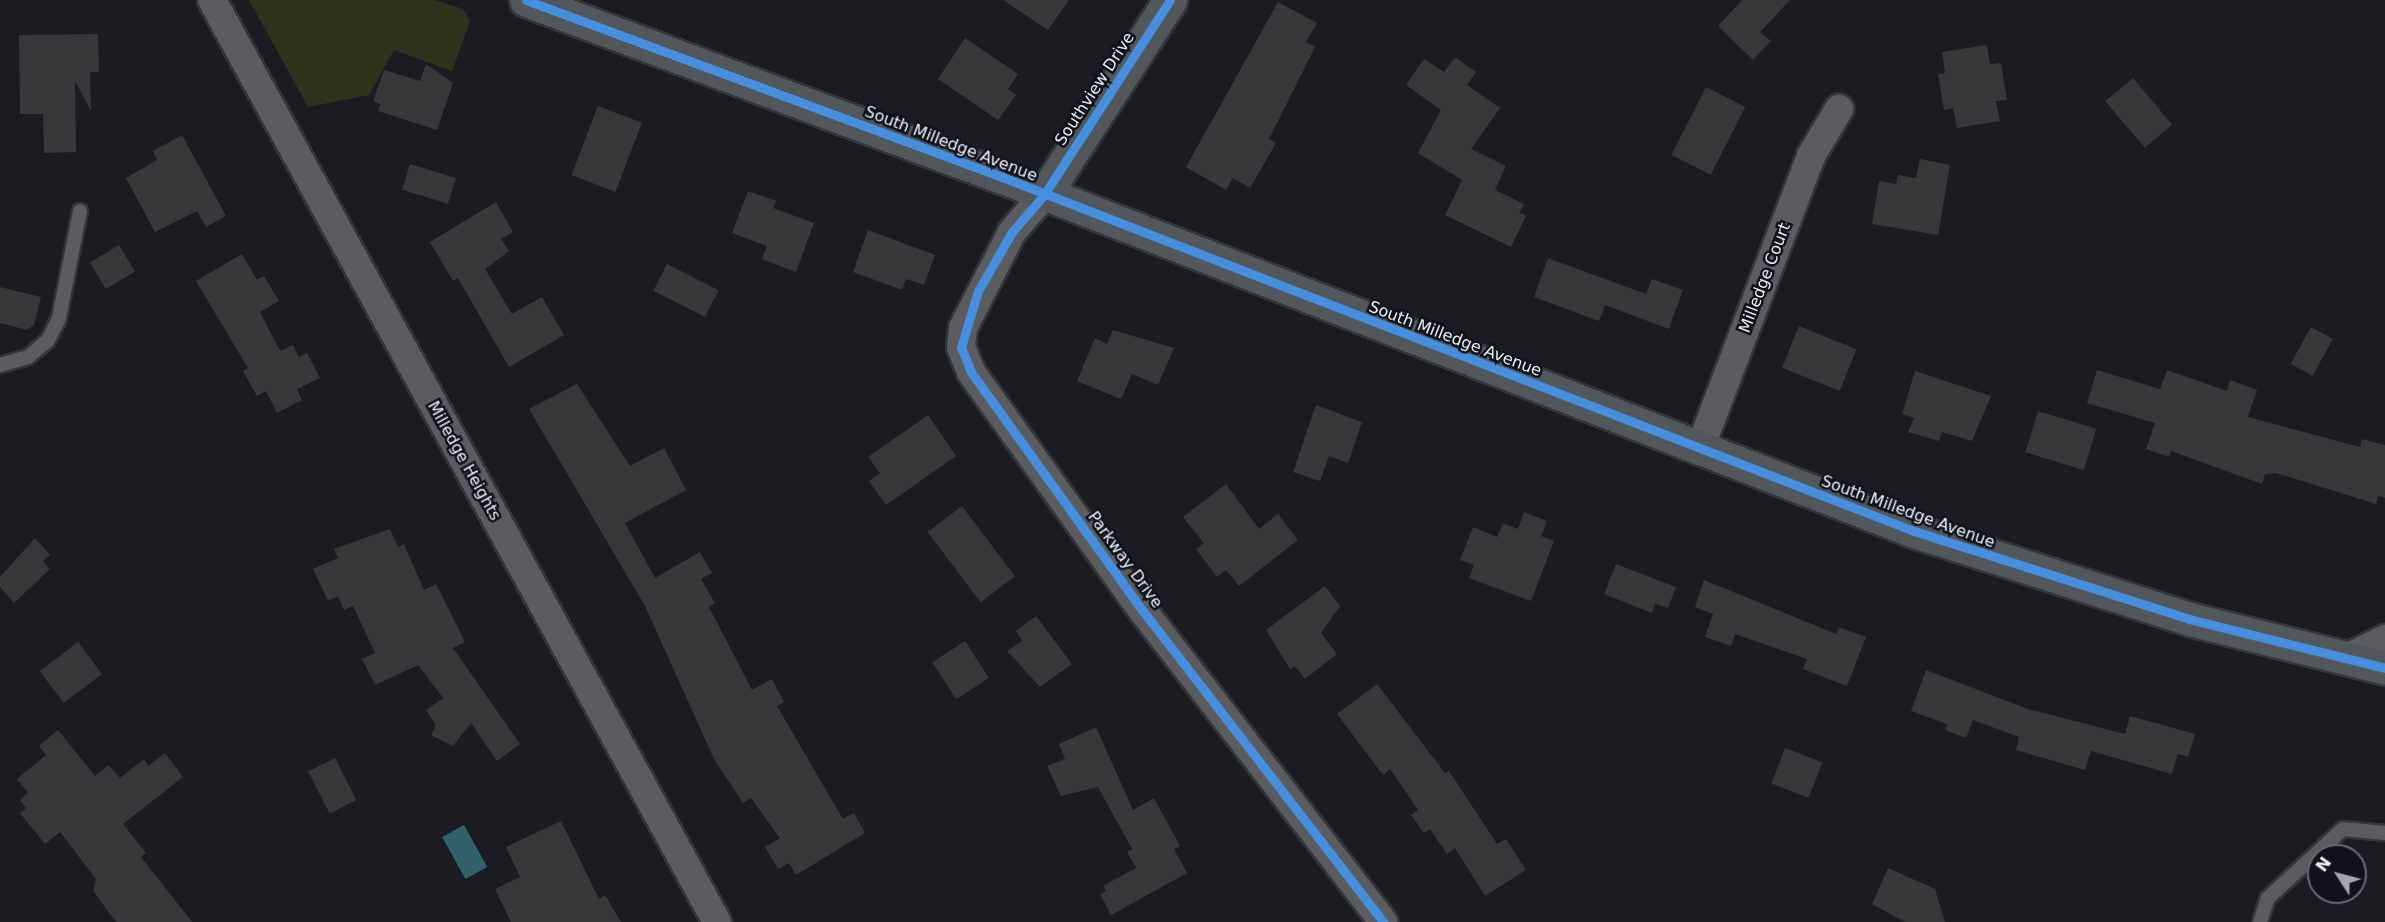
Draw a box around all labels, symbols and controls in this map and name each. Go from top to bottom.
street label: Southview Drive [1051,29,1139,149]
street label: South Milledge Avenue [862,102,1040,186]
street label: Milledge Court [1735,220,1795,336]
street label: South Milledge Avenue [1366,297,1544,381]
street label: Milledge Heights [423,398,505,524]
street label: South Milledge Avenue [1819,472,1997,552]
street label: Parkway Drive [1084,508,1166,612]
north arrow [2307,844,2367,904]
text: N [2312,853,2335,875]

